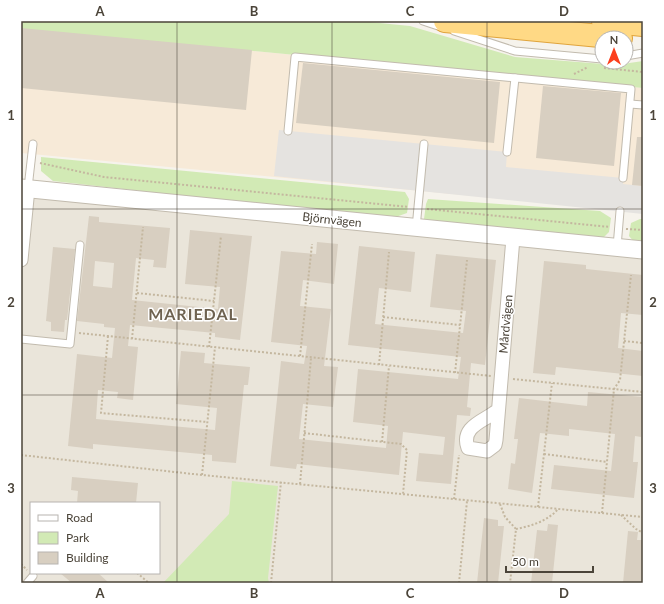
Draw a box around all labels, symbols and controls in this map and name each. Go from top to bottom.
text: A [94,3,105,19]
text: B [250,3,259,19]
text: C [406,3,415,19]
text: D [559,3,569,19]
north arrow [594,30,634,70]
text: N [610,33,618,46]
text: 1 [7,107,15,123]
text: 1 [649,107,657,123]
street label: Björnvägen [302,209,362,230]
text: 2 [7,294,15,310]
street label: Mårdvägen [495,294,516,354]
text: 2 [649,294,657,310]
district label: MARIEDAL [148,304,238,323]
text: 3 [7,480,15,496]
text: 3 [649,480,657,496]
legend [30,502,160,574]
text: Road [66,510,93,525]
text: Park [66,530,90,545]
scale bar [506,548,593,574]
text: Building [66,550,109,565]
text: 50 m [512,554,539,569]
text: A [94,585,105,601]
text: B [250,585,259,601]
text: C [406,585,415,601]
text: D [559,585,569,601]

